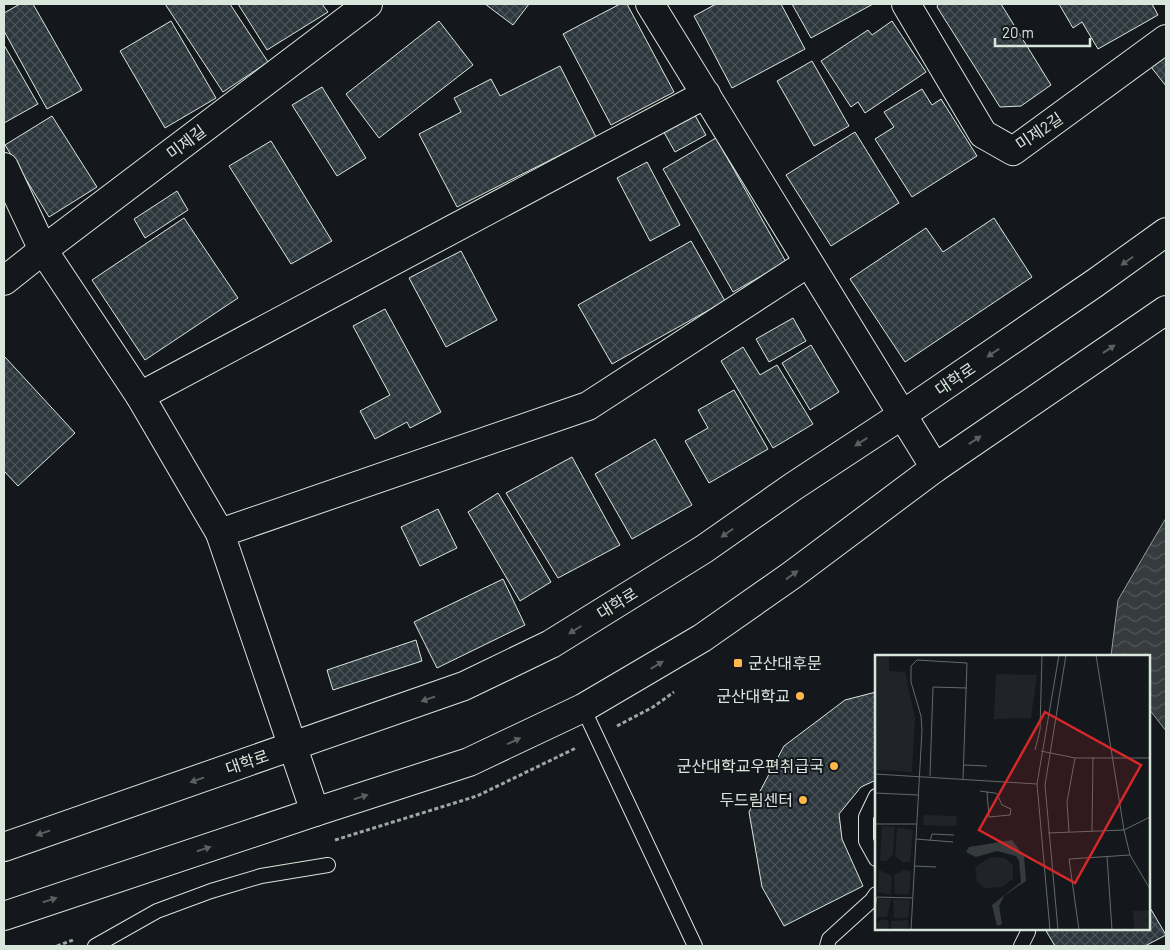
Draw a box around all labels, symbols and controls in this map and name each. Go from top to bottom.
scale bar [995,15,1090,47]
text: 20 m [1002,23,1034,41]
street label: 미제2길 [1012,108,1066,153]
street label: 미제길 [162,121,209,162]
one-way arrow [1120,255,1133,265]
one-way arrow [1102,344,1116,354]
one-way arrow [986,348,1000,358]
street label: 대학로 [931,358,979,399]
one-way arrow [968,435,982,445]
one-way arrow [854,437,868,447]
one-way arrow [720,528,733,538]
one-way arrow [785,570,799,580]
street label: 대학로 [593,583,641,622]
one-way arrow [568,625,581,634]
place label: 군산대후문 [748,653,822,672]
inset map [875,655,1150,930]
marker: 군산대후문 [732,657,744,669]
one-way arrow [650,660,663,669]
place label: 군산대학교 [716,686,790,705]
marker: 군산대학교 [794,690,806,702]
one-way arrow [420,695,435,703]
one-way arrow [506,737,521,746]
street label: 대학로 [223,745,271,778]
place label: 군산대학교우편취급국 [677,756,824,775]
marker: 군산대학교우편취급국 [828,760,840,772]
one-way arrow [189,776,204,784]
place label: 두드림센터 [719,790,793,809]
one-way arrow [354,793,369,800]
marker: 두드림센터 [797,794,809,806]
one-way arrow [36,830,51,838]
one-way arrow [197,844,212,852]
one-way arrow [43,896,58,904]

